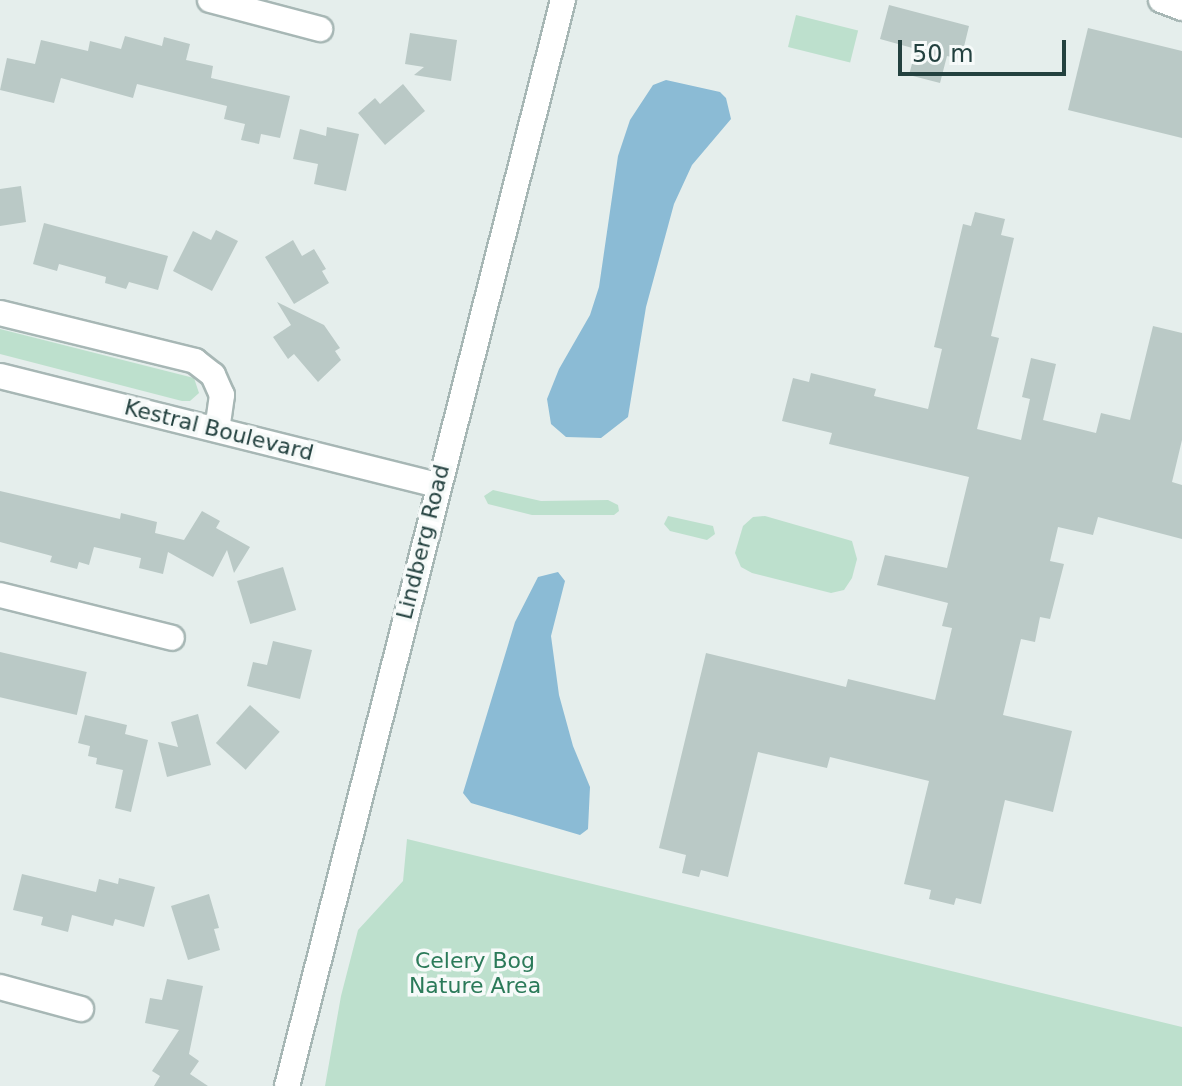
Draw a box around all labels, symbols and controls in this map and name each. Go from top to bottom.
scale bar [902,24,1070,74]
text: 50 m [912,40,974,68]
street label: Kestral Boulevard [122,394,316,466]
street label: Lindberg Road [391,462,455,622]
park label: Celery Bog Nature Area [409,947,541,998]

